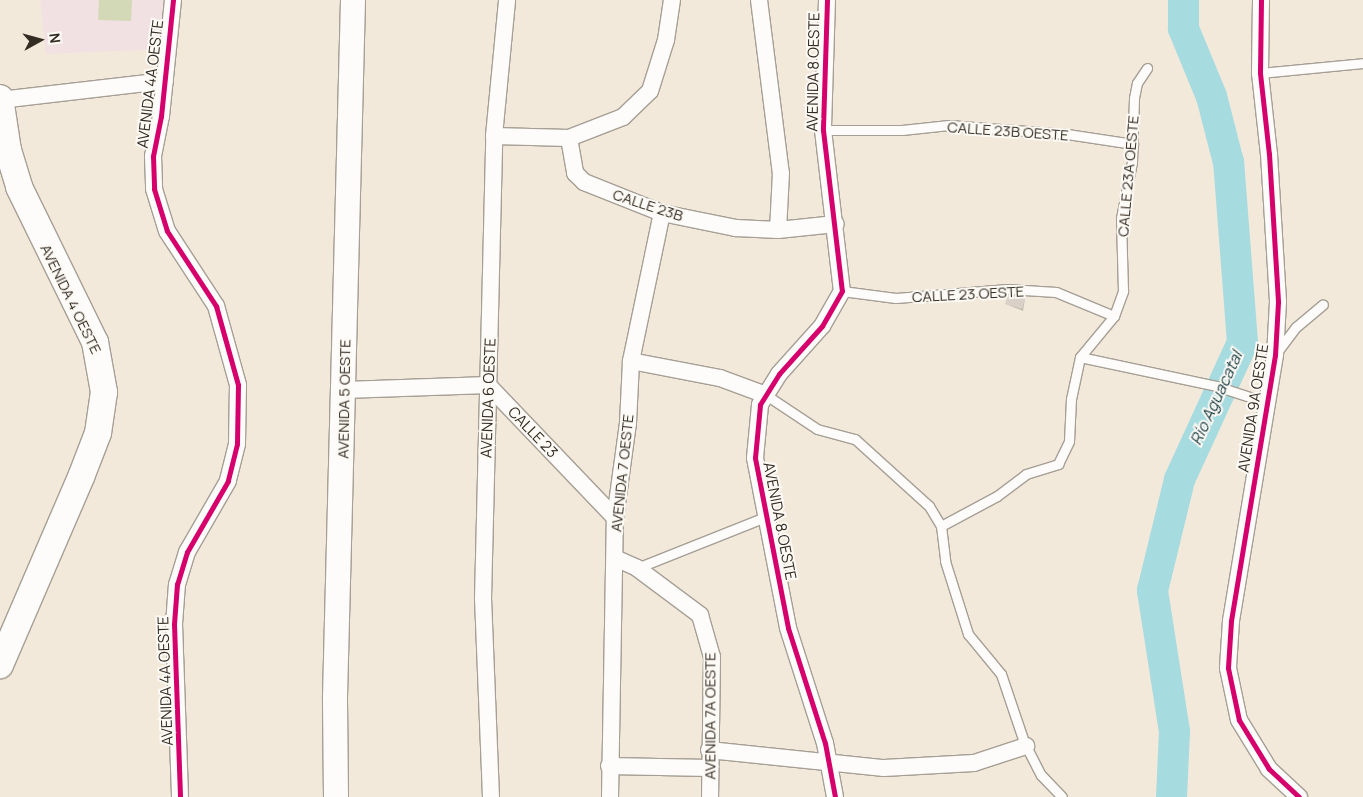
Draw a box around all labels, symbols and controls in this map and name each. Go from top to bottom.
street label: AVENIDA 8 OESTE [803,12,823,132]
north arrow [15,15,65,65]
street label: AVENIDA 4A OESTE [133,19,167,149]
text: N [45,32,65,44]
street label: CALLE 23A OESTE [1114,115,1142,237]
street label: CALLE 23B OESTE [947,118,1069,144]
street label: CALLE 23B [611,185,685,225]
street label: AVENIDA 4 OESTE [37,241,105,357]
street label: CALLE 23 OESTE [911,282,1025,306]
street label: AVENIDA 6 OESTE [477,338,499,458]
street label: AVENIDA 5 OESTE [334,339,354,459]
street label: AVENIDA 9A OESTE [1234,343,1272,473]
water label: Río Aguacatal [1186,348,1246,448]
street label: CALLE 23 [504,403,562,461]
street label: AVENIDA 7 OESTE [607,413,637,533]
street label: AVENIDA 8 OESTE [760,461,800,581]
street label: AVENIDA 4A OESTE [154,616,176,746]
street label: AVENIDA 7A OESTE [701,652,719,780]

